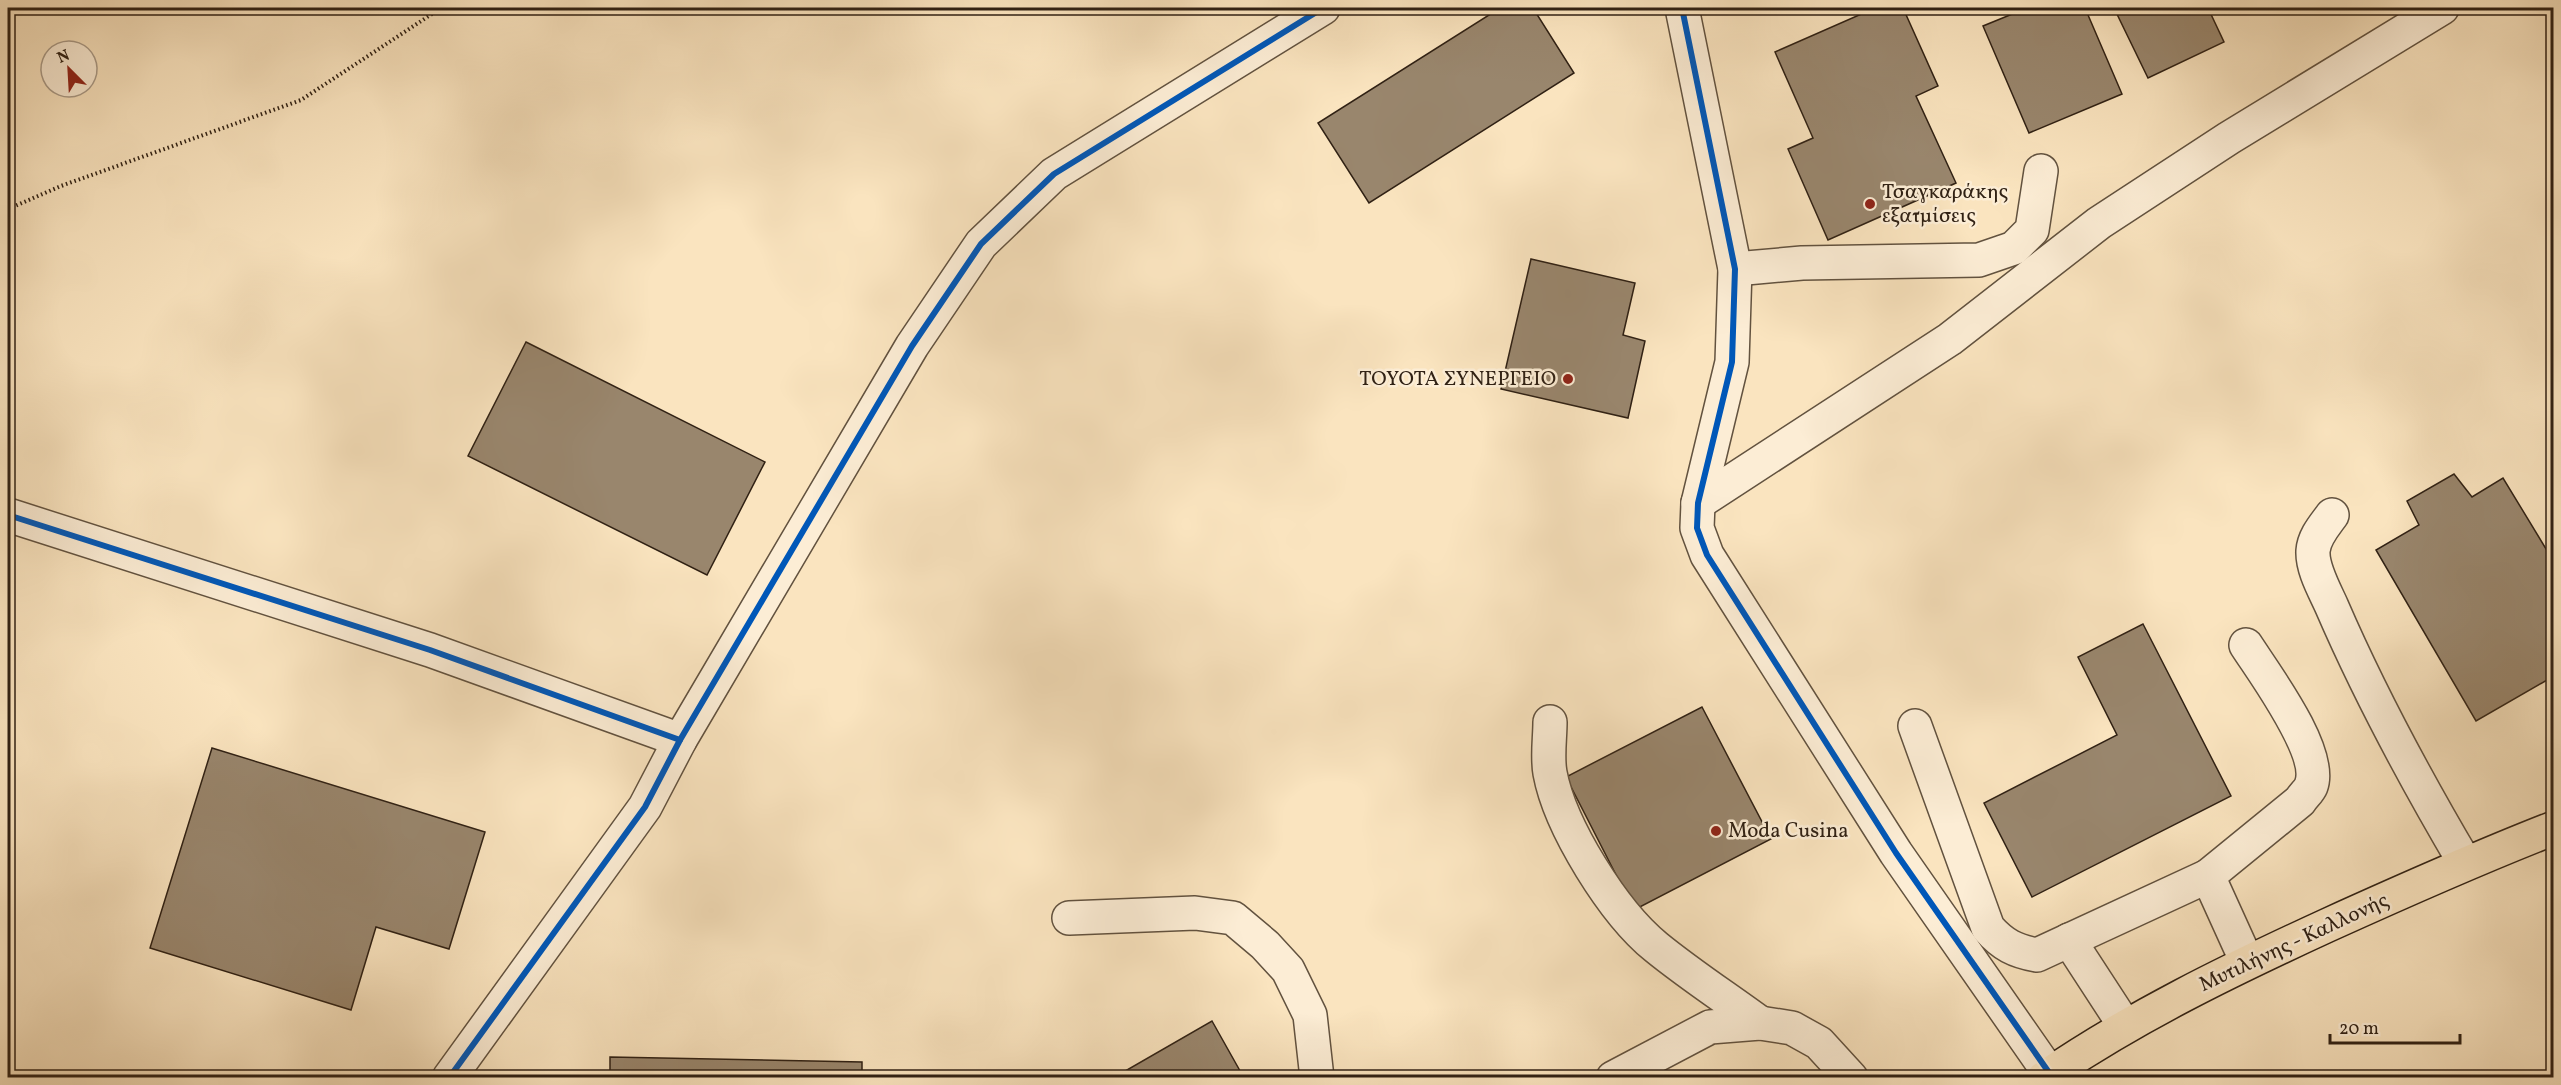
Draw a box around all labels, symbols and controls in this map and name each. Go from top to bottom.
north arrow [39,39,99,99]
text: N [54,45,74,70]
place label: Τσαγκαράκης εξατμίσεις [1882,178,2008,231]
marker: Τσαγκαράκης εξατμίσεις [1863,197,1877,211]
place label: ΤΟΥΟΤΑ ΣΥΝΕΡΓΕΙΟ [1359,365,1556,394]
marker: ΤΟΥΟΤΑ ΣΥΝΕΡΓΕΙΟ [1561,372,1575,386]
place label: Moda Cusina [1728,817,1849,846]
marker: Moda Cusina [1709,824,1723,838]
street label: Μυτιλήνης - Καλλονής [2194,886,2394,1000]
scale bar [2330,1007,2460,1045]
text: 20 m [2339,1017,2379,1042]

